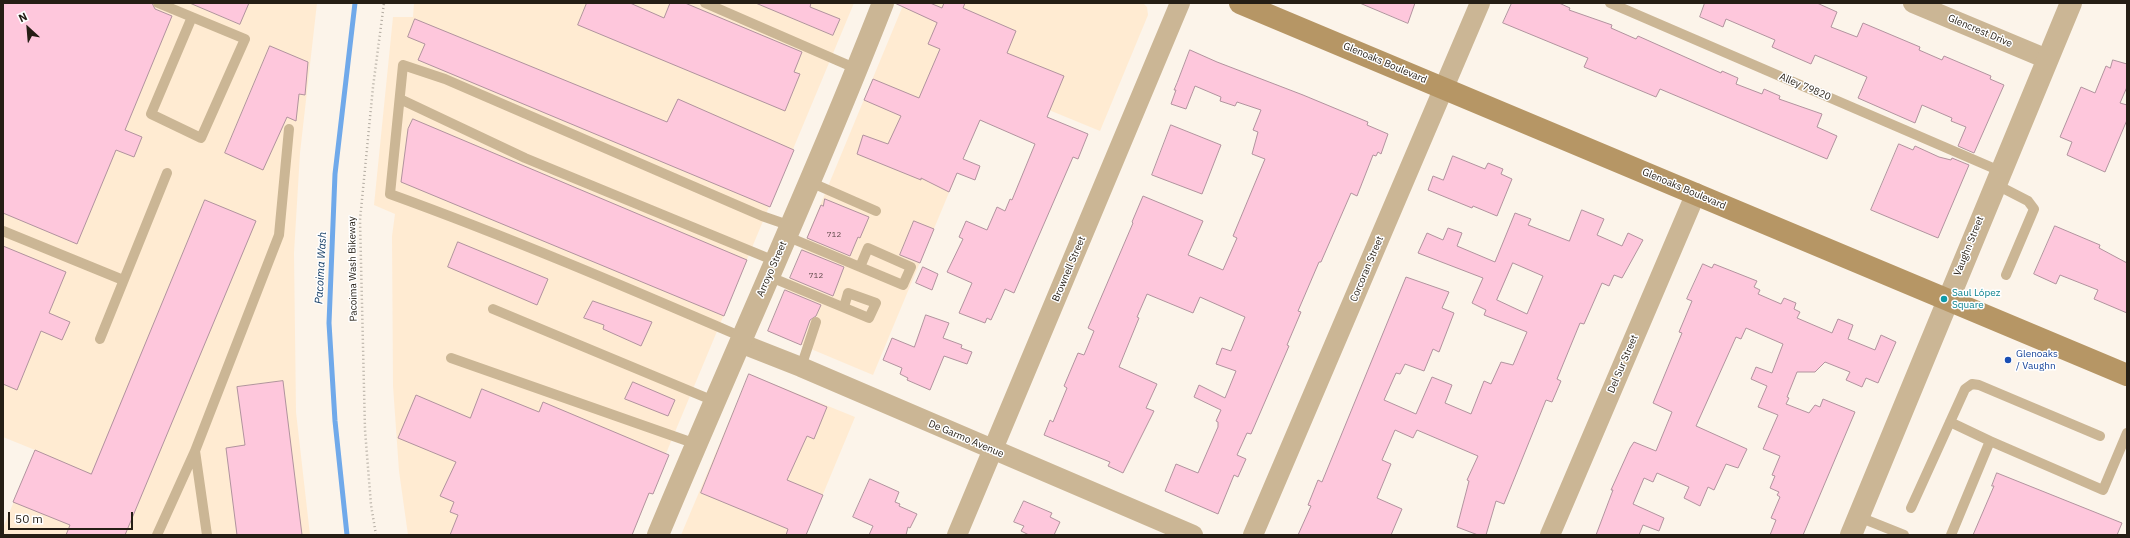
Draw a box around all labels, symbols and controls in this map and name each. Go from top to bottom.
north arrow [8,8,48,48]
text: N [16,9,29,25]
street label: Glencrest Drive [1946,12,2014,50]
street label: Glenoaks Boulevard [1341,40,1429,86]
street label: Alley 79820 [1778,71,1832,103]
street label: Glenoaks Boulevard [1640,166,1728,212]
street label: Vaughn Street [1952,214,1986,278]
street label: Pacoima Wash Bikeway [346,216,360,322]
house number: 712 [827,230,841,240]
water label: Pacoima Wash [313,231,329,305]
street label: Corcoran Street [1348,234,1386,304]
street label: Brownell Street [1050,235,1088,303]
street label: Arroyo Street [754,239,790,299]
house number: 712 [809,271,823,281]
place label: Saul López Square [1952,287,2000,310]
marker: Saul López Square [1939,294,1949,304]
street label: Del Sur Street [1605,333,1641,395]
place label: Glenoaks / Vaughn [2016,348,2058,372]
marker: Glenoaks / Vaughn [2003,355,2013,365]
street label: De Garmo Avenue [927,418,1005,460]
scale bar [10,504,135,530]
text: 50 m [15,511,43,526]

